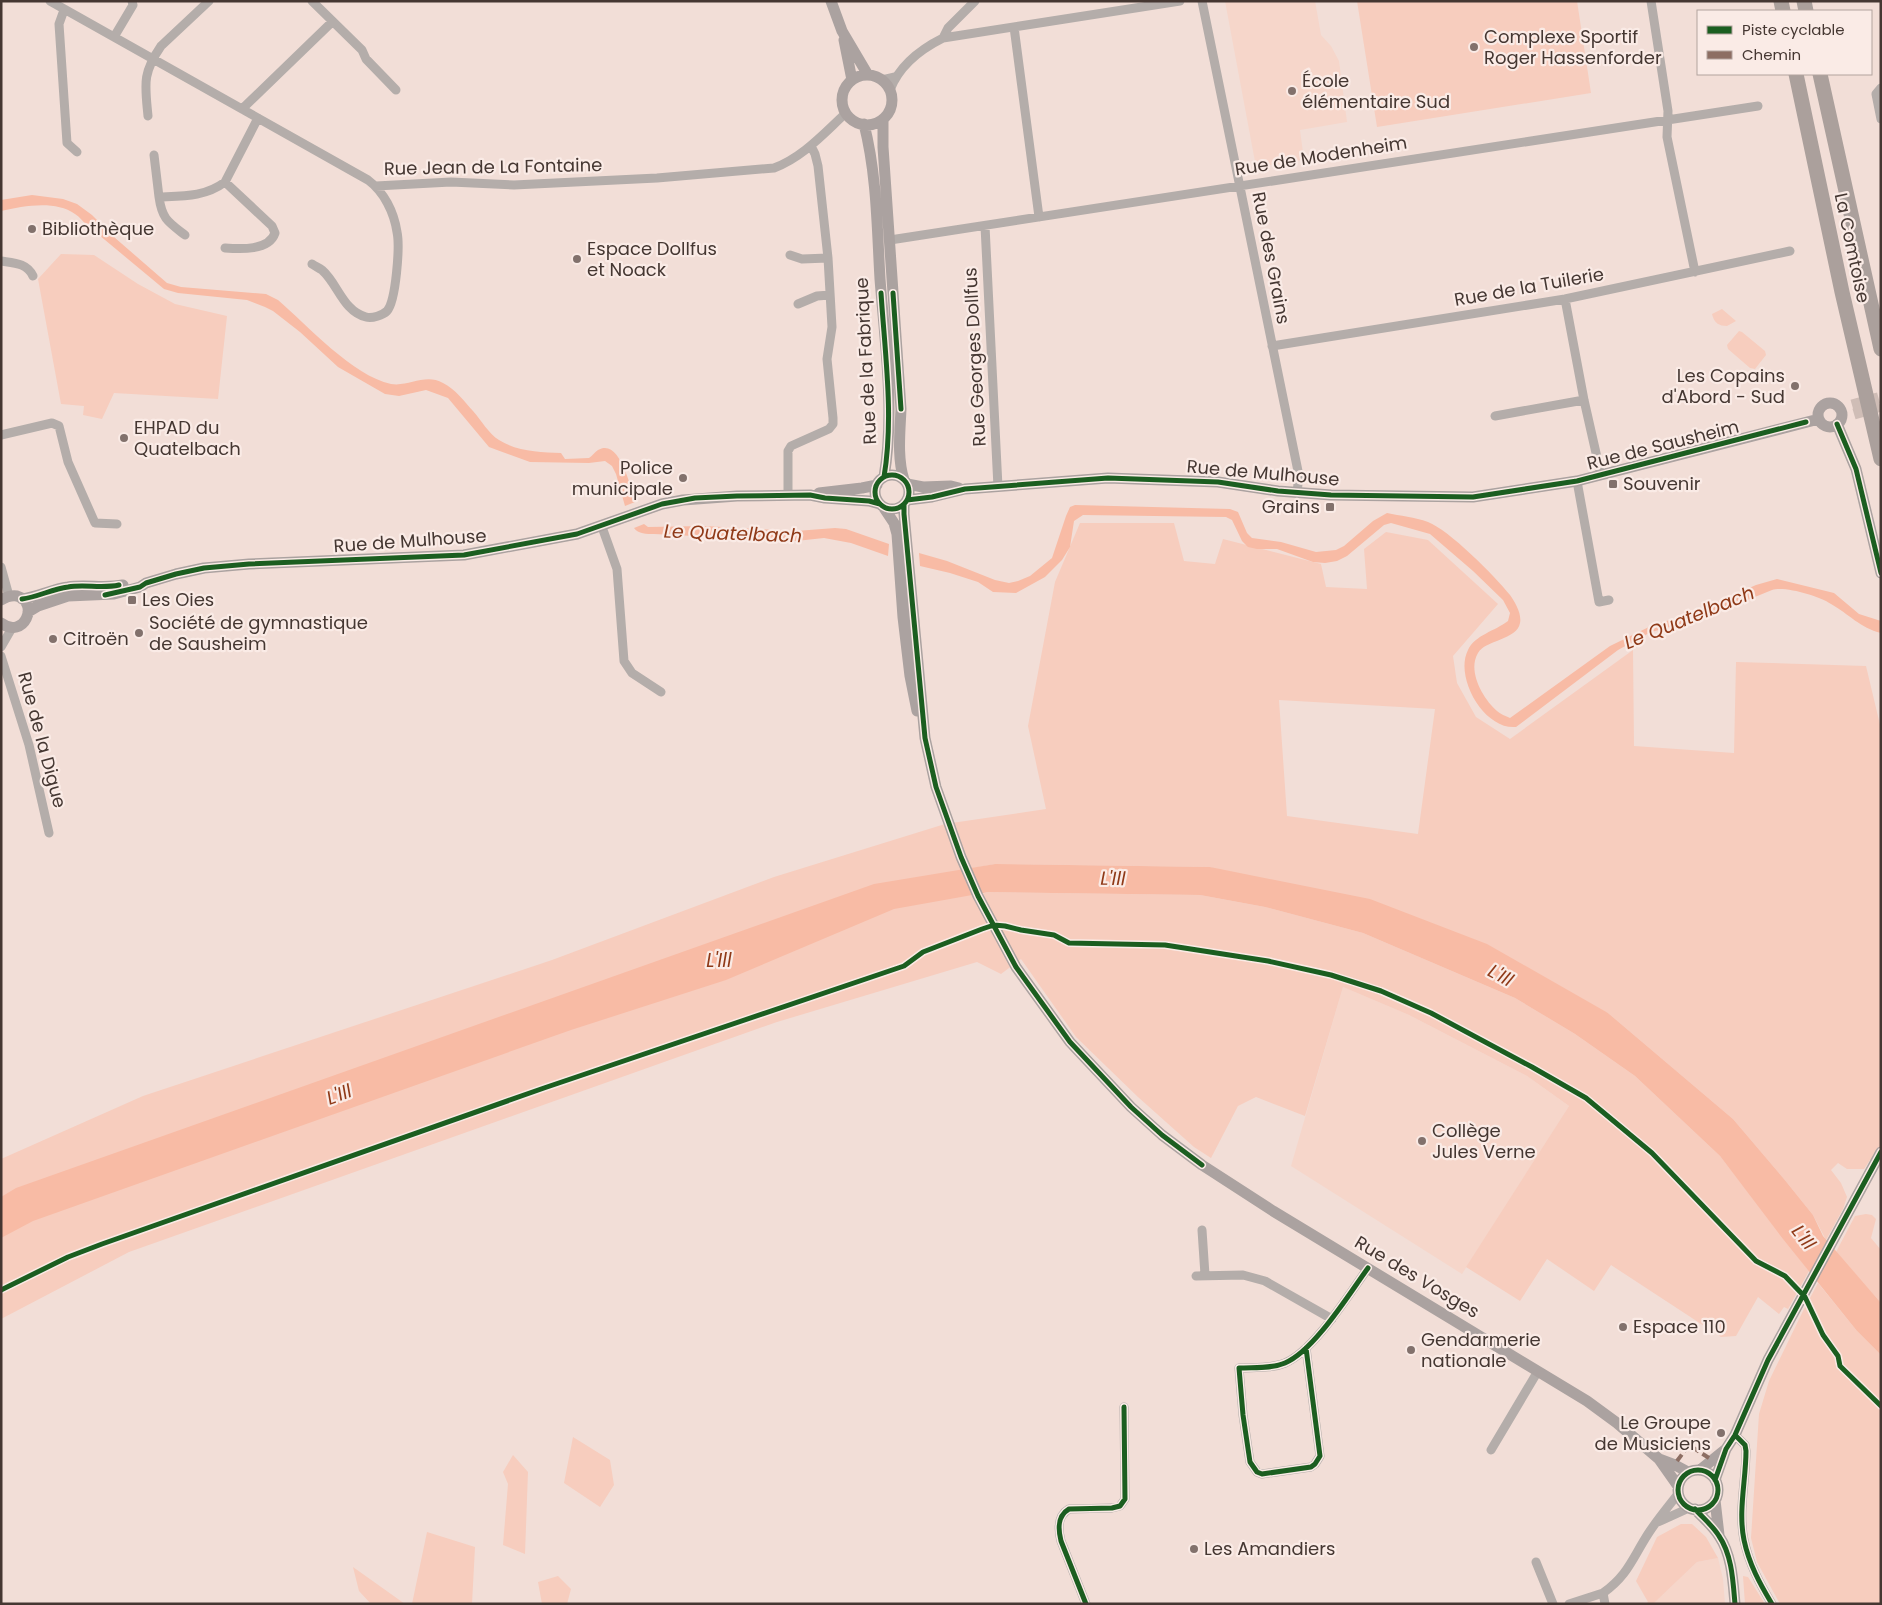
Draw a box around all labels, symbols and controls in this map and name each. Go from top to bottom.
legend [1697,10,1872,75]
text: Piste cyclable [1742,19,1845,40]
place label: Complexe Sportif Roger Hassenforder [1484,24,1662,70]
marker: Complexe Sportif Roger Hassenforder [1468,41,1480,53]
text: Chemin [1742,44,1801,65]
place label: École élémentaire Sud [1302,68,1450,114]
marker: École élémentaire Sud [1286,85,1298,97]
street label: Rue de Modenheim [1233,130,1409,181]
street label: Rue Jean de La Fontaine [384,152,602,181]
street label: Rue des Grains [1246,190,1297,326]
street label: La Comtoise [1829,191,1876,305]
place label: Bibliothèque [42,216,154,241]
marker: Bibliothèque [26,223,38,235]
place label: Espace Dollfus et Noack [587,236,717,282]
marker: Espace Dollfus et Noack [571,253,583,265]
street label: Rue de la Tuilerie [1452,261,1606,312]
street label: Rue Georges Dollfus [957,267,992,447]
street label: Rue de la Fabrique [849,277,882,445]
place label: Les Copains d'Abord - Sud [1661,363,1785,409]
marker: Les Copains d'Abord - Sud [1789,380,1801,392]
street label: Rue de Sausheim [1584,414,1742,475]
place label: EHPAD du Quatelbach [134,415,241,461]
marker: EHPAD du Quatelbach [118,432,130,444]
street label: Rue de Mulhouse [1186,453,1340,492]
place label: Police municipale [572,455,673,501]
place label: Souvenir [1623,471,1701,496]
marker: Police municipale [677,472,689,484]
marker: Souvenir [1607,478,1619,490]
place label: Grains [1262,494,1320,519]
marker: Grains [1324,501,1336,513]
water label: Le Quatelbach [663,518,803,549]
street label: Rue de Mulhouse [333,523,487,558]
water label: Le Quatelbach [1620,579,1758,656]
place label: Les Oies [142,587,214,612]
marker: Les Oies [126,594,138,606]
place label: Société de gymnastique de Sausheim [149,610,368,656]
place label: Citroën [63,626,129,651]
marker: Société de gymnastique de Sausheim [133,627,145,639]
marker: Citroën [47,633,59,645]
street label: Rue de la Digue [12,669,73,811]
water label: L'Ill [1100,865,1126,892]
water label: L'Ill [706,947,732,974]
water label: L'Ill [1483,958,1519,994]
water label: L'Ill [323,1077,356,1111]
place label: Collège Jules Verne [1432,1118,1536,1164]
marker: Collège Jules Verne [1416,1135,1428,1147]
water label: L'Ill [1785,1219,1822,1256]
street label: Rue des Vosges [1350,1229,1484,1324]
place label: Espace 110 [1633,1314,1726,1339]
marker: Espace 110 [1617,1321,1629,1333]
place label: Gendarmerie nationale [1421,1327,1541,1373]
marker: Gendarmerie nationale [1405,1344,1417,1356]
place label: Le Groupe de Musiciens [1595,1410,1711,1456]
marker: Le Groupe de Musiciens [1715,1427,1727,1439]
place label: Les Amandiers [1204,1536,1335,1561]
marker: Les Amandiers [1188,1543,1200,1555]

